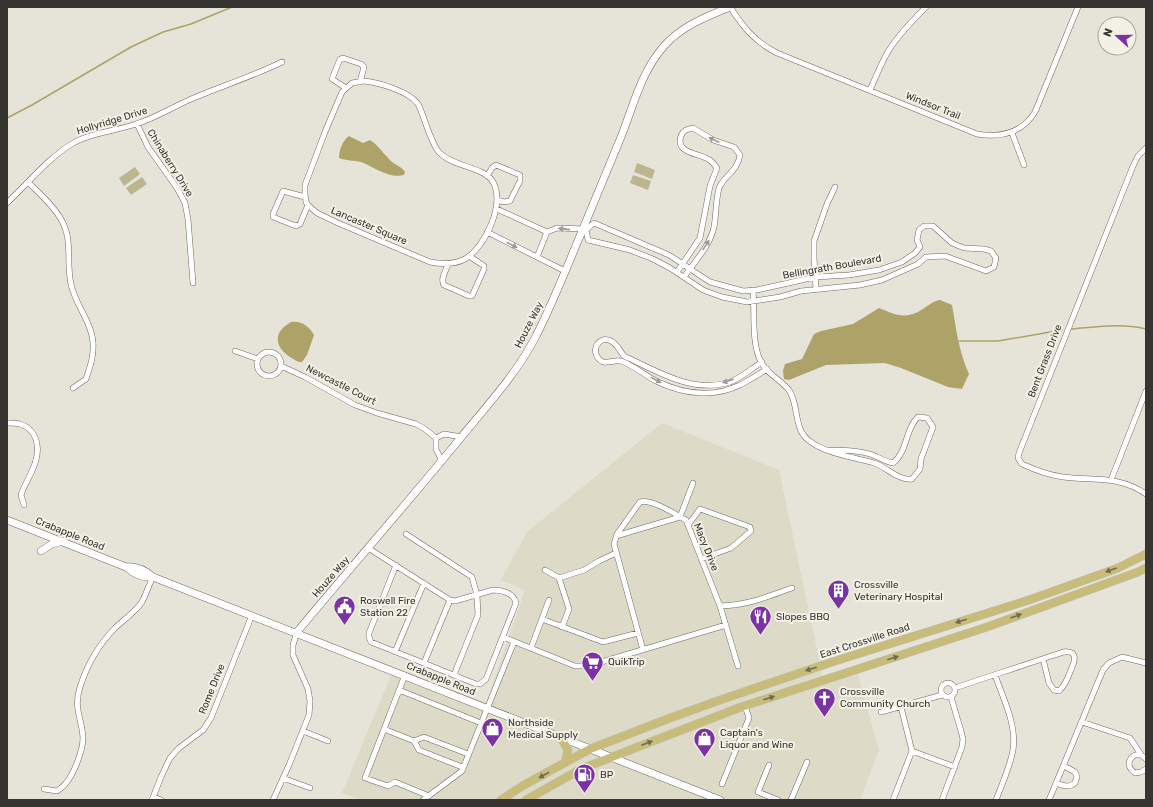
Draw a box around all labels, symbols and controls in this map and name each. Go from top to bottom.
north arrow [1097,16,1137,56]
text: N [1101,26,1116,39]
street label: Windsor Trail [904,90,962,122]
street label: Hollyridge Drive [75,104,149,137]
street label: Chinaberry Drive [144,127,196,199]
one-way arrow [709,137,720,143]
street label: Lancaster Square [329,204,409,248]
one-way arrow [558,226,571,232]
one-way arrow [702,240,710,251]
one-way arrow [506,241,518,248]
street label: Bellingrath Boulevard [782,252,882,282]
street label: Houze Way [512,299,546,350]
street label: Bent Grass Drive [1026,322,1065,399]
street label: Newcastle Court [304,362,378,408]
one-way arrow [650,377,662,383]
one-way arrow [721,378,733,384]
street label: Crabapple Road [34,515,106,553]
street label: Macy Drive [691,521,721,573]
street label: Houze Way [310,554,352,600]
one-way arrow [1104,568,1116,574]
building icon: Crossville Veterinary Hospital [825,578,851,611]
place label: Crossville Veterinary Hospital [854,579,943,603]
public building icon: Roswell Fire Station 22 [332,594,358,627]
place label: Roswell Fire Station 22 [360,595,416,619]
restaurant icon: Slopes BBQ [748,604,774,637]
place label: Slopes BBQ [776,611,830,623]
one-way arrow [1010,613,1022,619]
one-way arrow [955,618,967,624]
street label: East Crossville Road [819,621,911,661]
supermarket icon: QuikTrip [580,649,606,682]
one-way arrow [887,655,899,661]
place label: QuikTrip [608,656,645,668]
street label: Crabapple Road [405,660,477,698]
street label: Rome Drive [196,662,228,716]
one-way arrow [804,667,816,673]
church icon: Crossville Community Church [812,685,838,718]
place label: Crossville Community Church [840,686,930,710]
one-way arrow [763,695,775,701]
shop icon: Northside Medical Supply [480,716,506,749]
place label: Northside Medical Supply [508,717,578,741]
shop icon: Captain's Liquor and Wine [691,726,717,759]
place label: Captain's Liquor and Wine [720,727,794,751]
one-way arrow [641,739,653,745]
fuel station icon: BP [571,762,597,795]
place label: BP [600,769,614,781]
one-way arrow [538,771,550,778]

